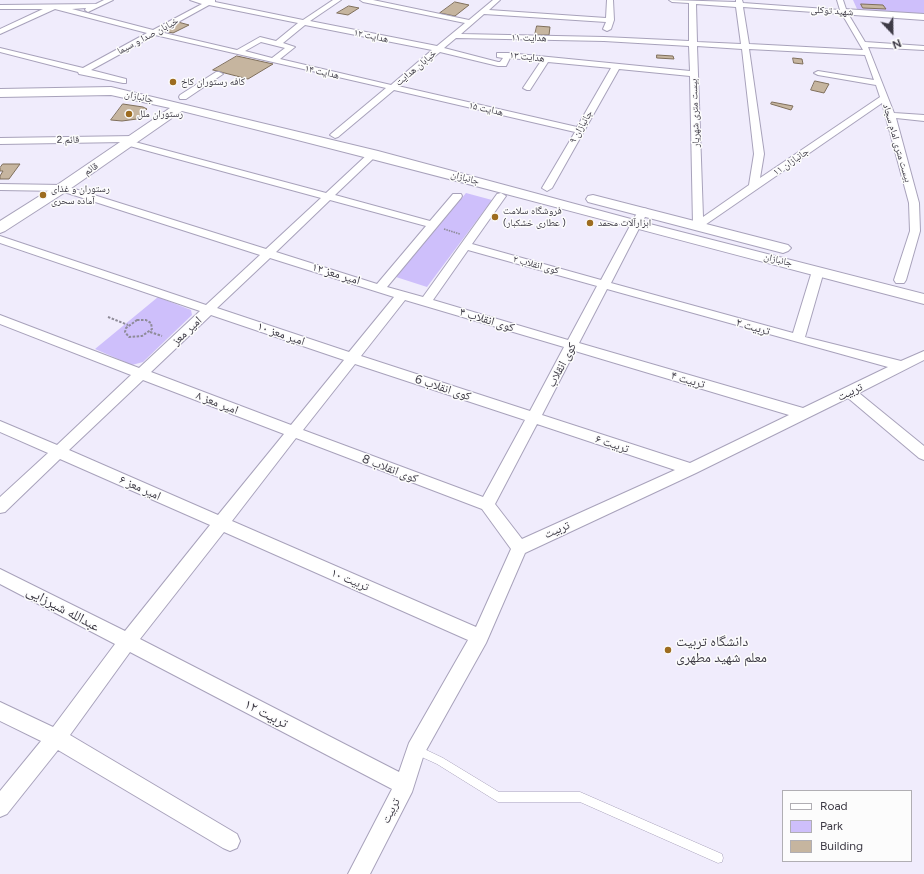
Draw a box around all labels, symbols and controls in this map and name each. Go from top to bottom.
street label: شهید توکلی [810,4,854,18]
north arrow [872,12,912,52]
street label: خیابان صدا و سیما [115,15,181,57]
street label: هدایت ۱۲ [353,26,389,46]
street label: هدایت ۱۱ [511,32,547,44]
text: N [890,36,903,51]
street label: خیابان هدایت [393,47,439,89]
street label: هدایت ۱۳ [509,49,545,65]
street label: هدایت ۱۴ [303,62,341,82]
place label: کافه رستوران کاخ [181,76,245,88]
marker: کافه رستوران کاخ [168,77,178,87]
street label: بیست متری شهریار [688,78,702,148]
street label: جانبازان [123,88,155,106]
street label: هدایت ۱۵ [467,99,505,119]
street label: بیست متری امام سجاد [880,102,914,184]
place label: رستوران ملل [137,108,183,120]
street label: جانبازان ۹ [567,108,595,146]
marker: رستوران ملل [124,109,134,119]
street label: قائم 2 [56,134,80,146]
street label: جانبازان ۱۱ [771,146,811,178]
street label: قائم [82,160,100,178]
street label: جانبازان [449,168,481,188]
place label: رستوران و غذای آماده سحری [51,183,110,206]
marker: رستوران و غذای آماده سحری [38,190,48,200]
place label: فروشگاه سلامت (عطاری خشکبار ) [503,205,566,228]
marker: فروشگاه سلامت (عطاری خشکبار ) [490,212,500,222]
place label: ابزارآلات محمد [598,217,651,229]
marker: ابزارآلات محمد [585,218,595,228]
street label: جانبازان [762,251,794,269]
street label: کوی انقلاب ۲ [512,253,560,277]
street label: امیر معز ۱۲ [310,260,362,288]
street label: کوی انقلاب ۴ [458,305,516,335]
street label: امیر معز [169,314,205,348]
street label: تربیت ۲ [734,315,772,339]
street label: امیر معز ۱۰ [255,319,307,349]
street label: کوی انقلاب [544,340,580,390]
street label: تربیت ۴ [669,368,707,392]
street label: کوی انقلاب 6 [413,372,473,404]
street label: تربیت [835,380,865,404]
street label: امیر معز ۸ [194,388,240,418]
street label: تربیت ۶ [593,432,631,456]
street label: کوی انقلاب 8 [360,452,420,486]
street label: امیر معز ۶ [117,472,163,504]
street label: تربیت [542,518,572,542]
street label: تربیت ۱۰ [329,566,371,594]
street label: عبدالله شیرزایی [24,583,102,635]
place label: دانشگاه تربیت معلم شهید مطهری [676,634,767,666]
marker: دانشگاه تربیت معلم شهید مطهری [663,645,673,655]
street label: تربیت ۱۲ [241,696,291,732]
legend [782,790,912,862]
street label: تربیت [379,796,403,826]
text: Road [820,799,848,813]
text: Park [820,819,843,833]
text: Building [820,839,863,853]

